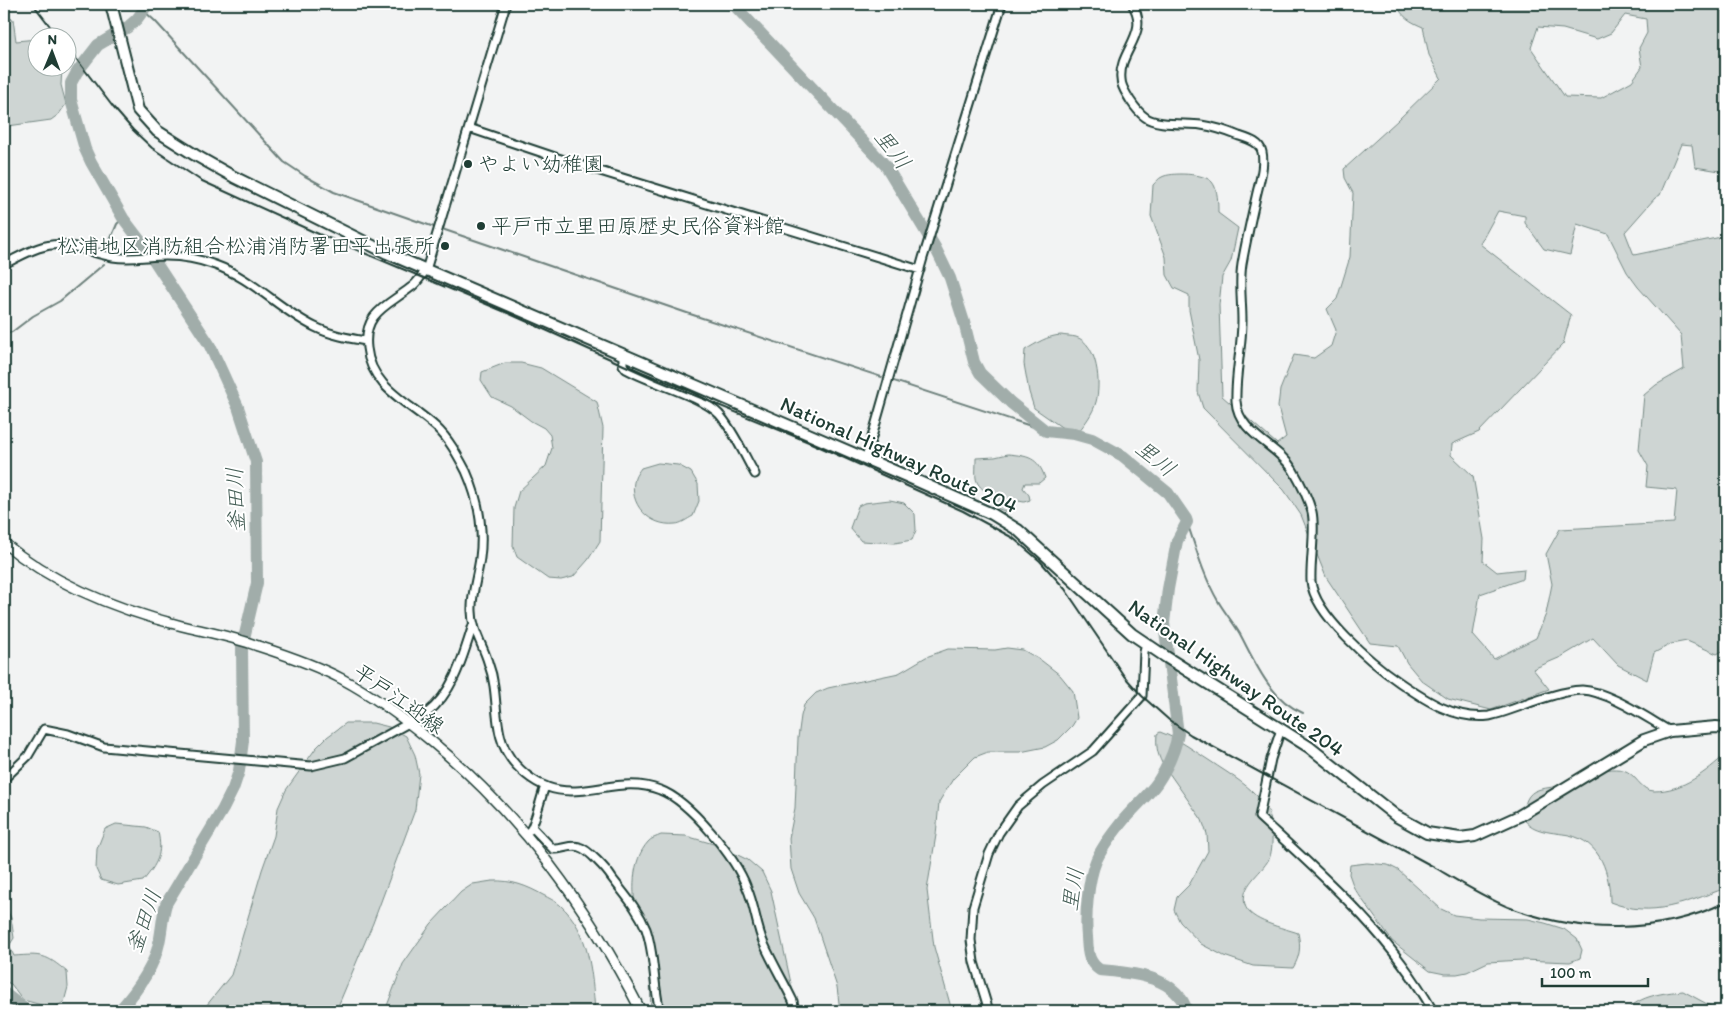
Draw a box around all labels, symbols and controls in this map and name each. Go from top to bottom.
north arrow [28,28,78,78]
text: N [47,31,57,48]
water label: 里川 [868,124,917,175]
place label: やよい幼稚園 [478,151,604,176]
marker: やよい幼稚園 [462,158,474,170]
place label: 平戸市立里田原歴史民俗資料館 [491,213,785,238]
marker: 平戸市立里田原歴史民俗資料館 [475,220,487,232]
place label: 松浦地区消防組合松浦消防署田平出張所 [57,233,435,258]
marker: 松浦地区消防組合松浦消防署田平出張所 [439,240,451,252]
street label: National Highway Route 204 [777,391,1022,518]
water label: 里川 [1130,434,1181,483]
water label: 釜田川 [221,467,250,533]
street label: National Highway Route 204 [1124,594,1349,762]
street label: 平戸江迎線 [349,658,449,739]
water label: 里川 [1056,865,1089,913]
water label: 釜田川 [120,886,167,957]
scale bar [1542,955,1649,987]
text: 100 m [1550,964,1592,982]

